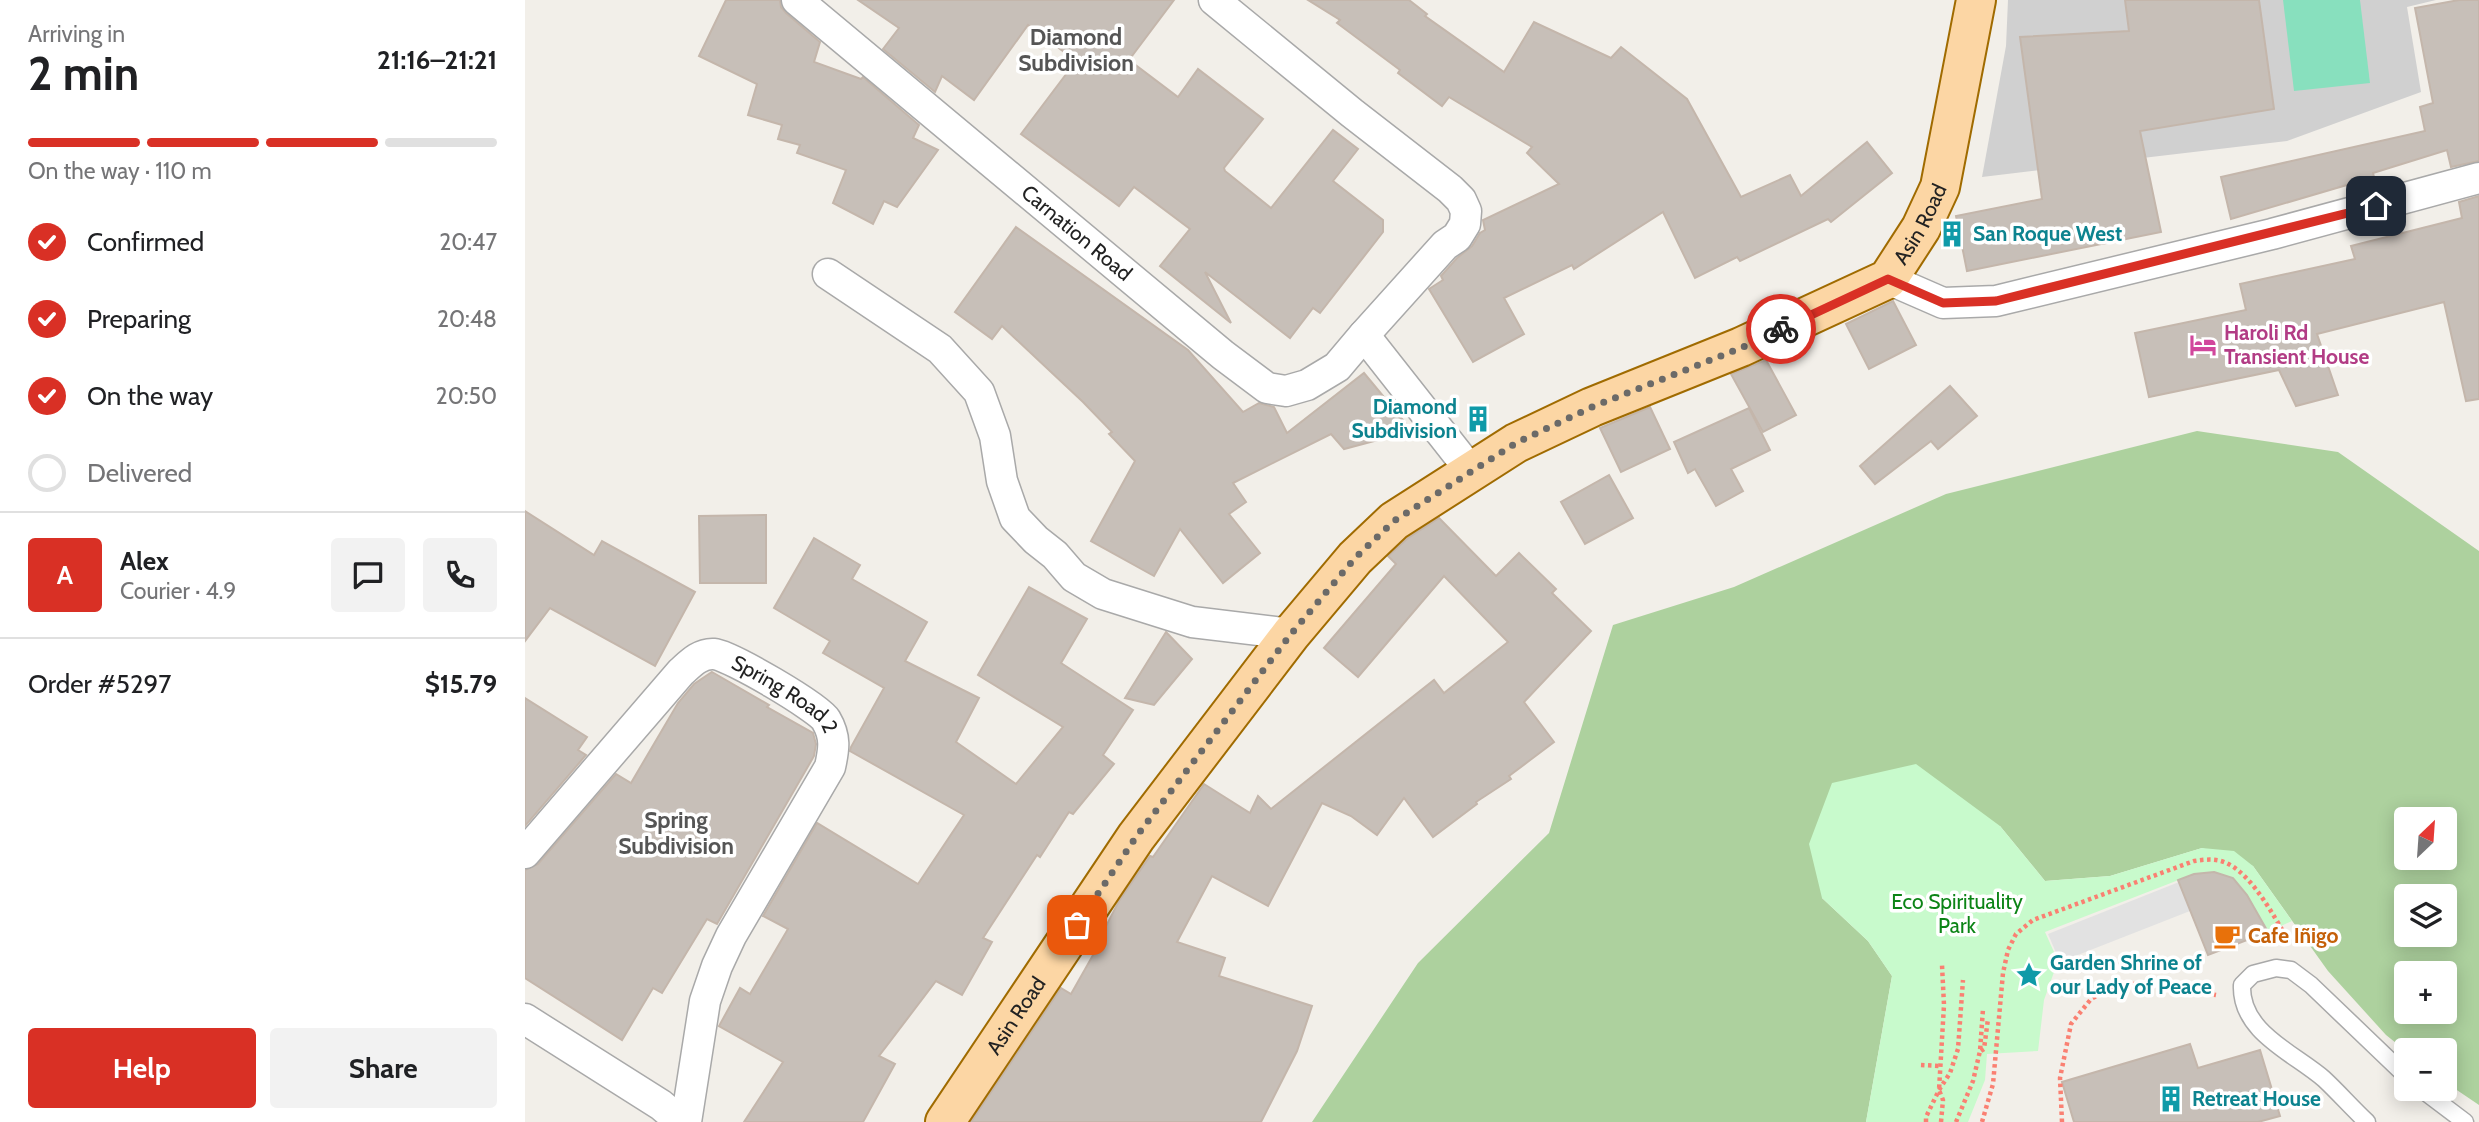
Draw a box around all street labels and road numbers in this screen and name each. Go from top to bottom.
street label: Carnation Road [1017,179,1137,286]
street label: Asin Road [1888,180,1952,269]
street label: Spring Road 2 [728,650,844,737]
street label: Asin Road [981,972,1051,1059]

